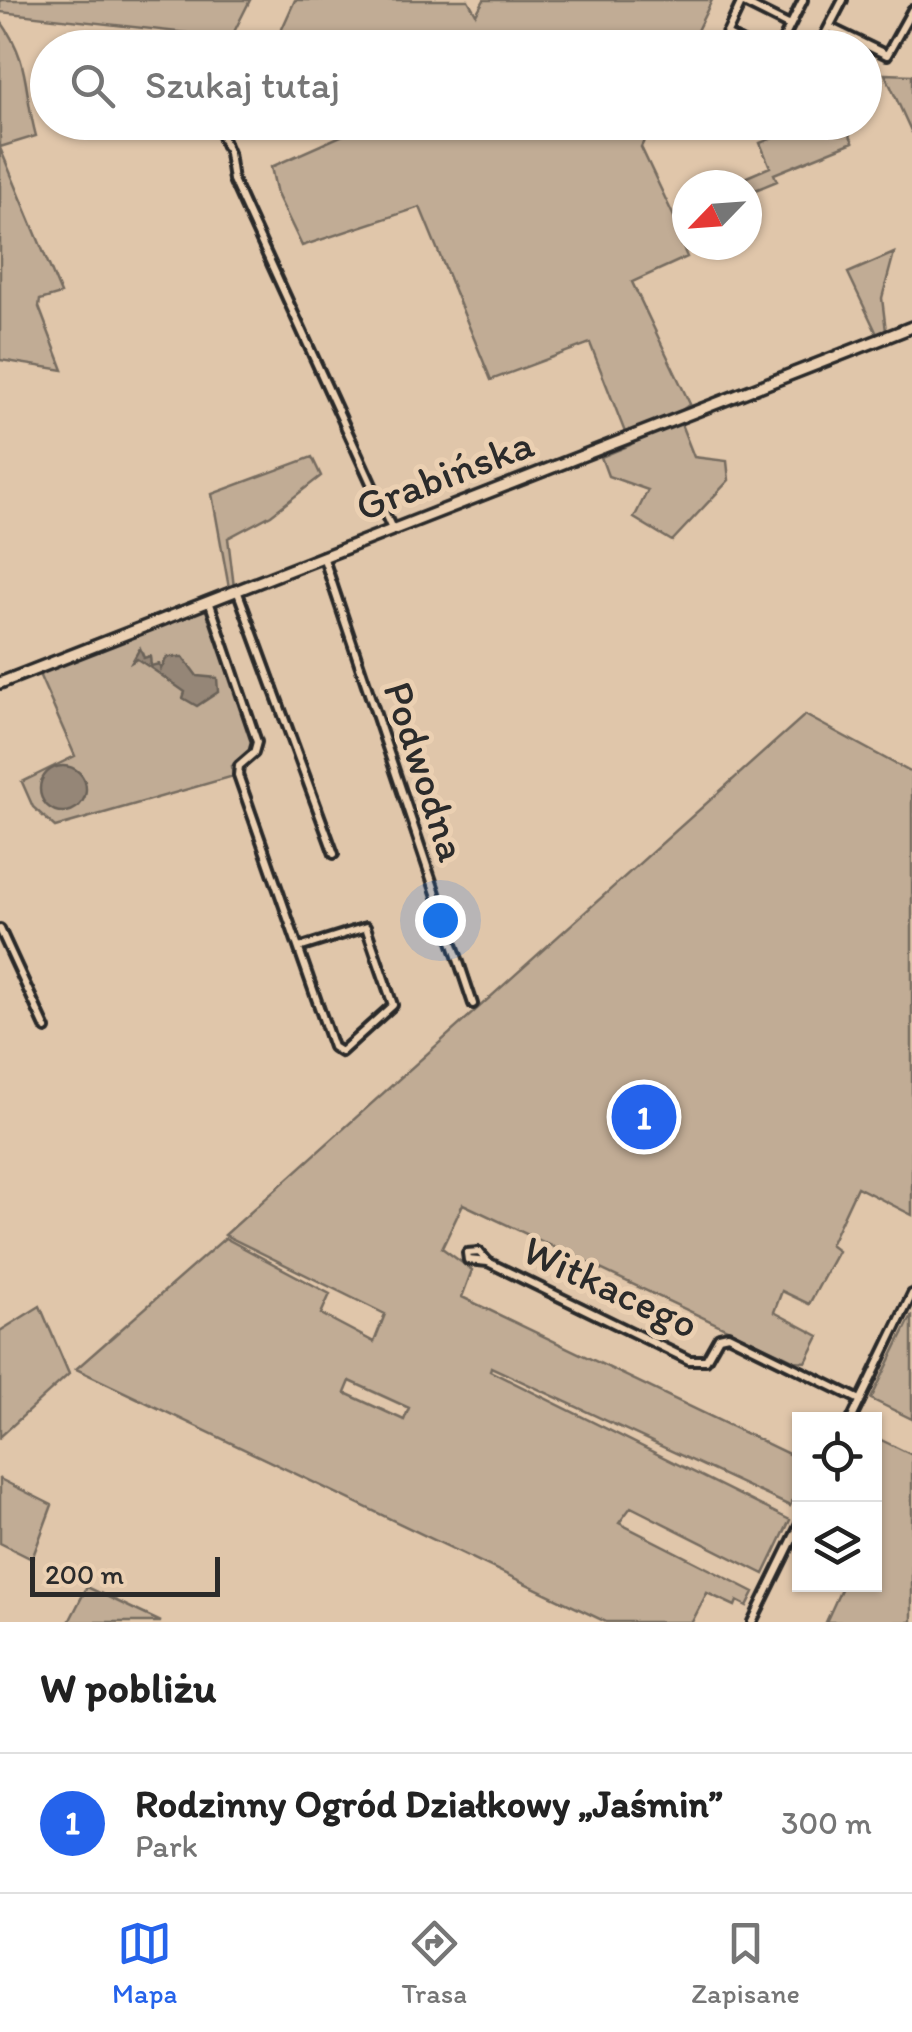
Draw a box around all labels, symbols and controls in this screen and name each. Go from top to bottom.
search box [30,30,882,140]
icon: search [65,58,120,113]
text: Szukaj tutaj [145,62,340,108]
north arrow [672,170,762,260]
street label: Grabińska [348,417,540,532]
street label: Podwodna [373,675,479,868]
your location [415,895,466,946]
pin: 1 [612,1080,676,1154]
street label: Witkacego [515,1224,707,1349]
map controls [792,1412,882,1592]
button: locate [792,1412,882,1502]
button: layers [792,1502,882,1592]
scale bar [30,1552,220,1596]
text: 200 m [45,1557,124,1591]
text: W pobliżu [40,1662,216,1713]
text: Rodzinny Ogród Działkowy „Jaśmin” [135,1781,723,1827]
text: 1 [65,1804,80,1842]
text: 300 m [781,1804,872,1842]
text: Park [135,1827,198,1865]
tab: Mapa [112,1916,177,2010]
tab: Trasa [401,1916,467,2010]
tab: Zapisane [691,1916,800,2010]

